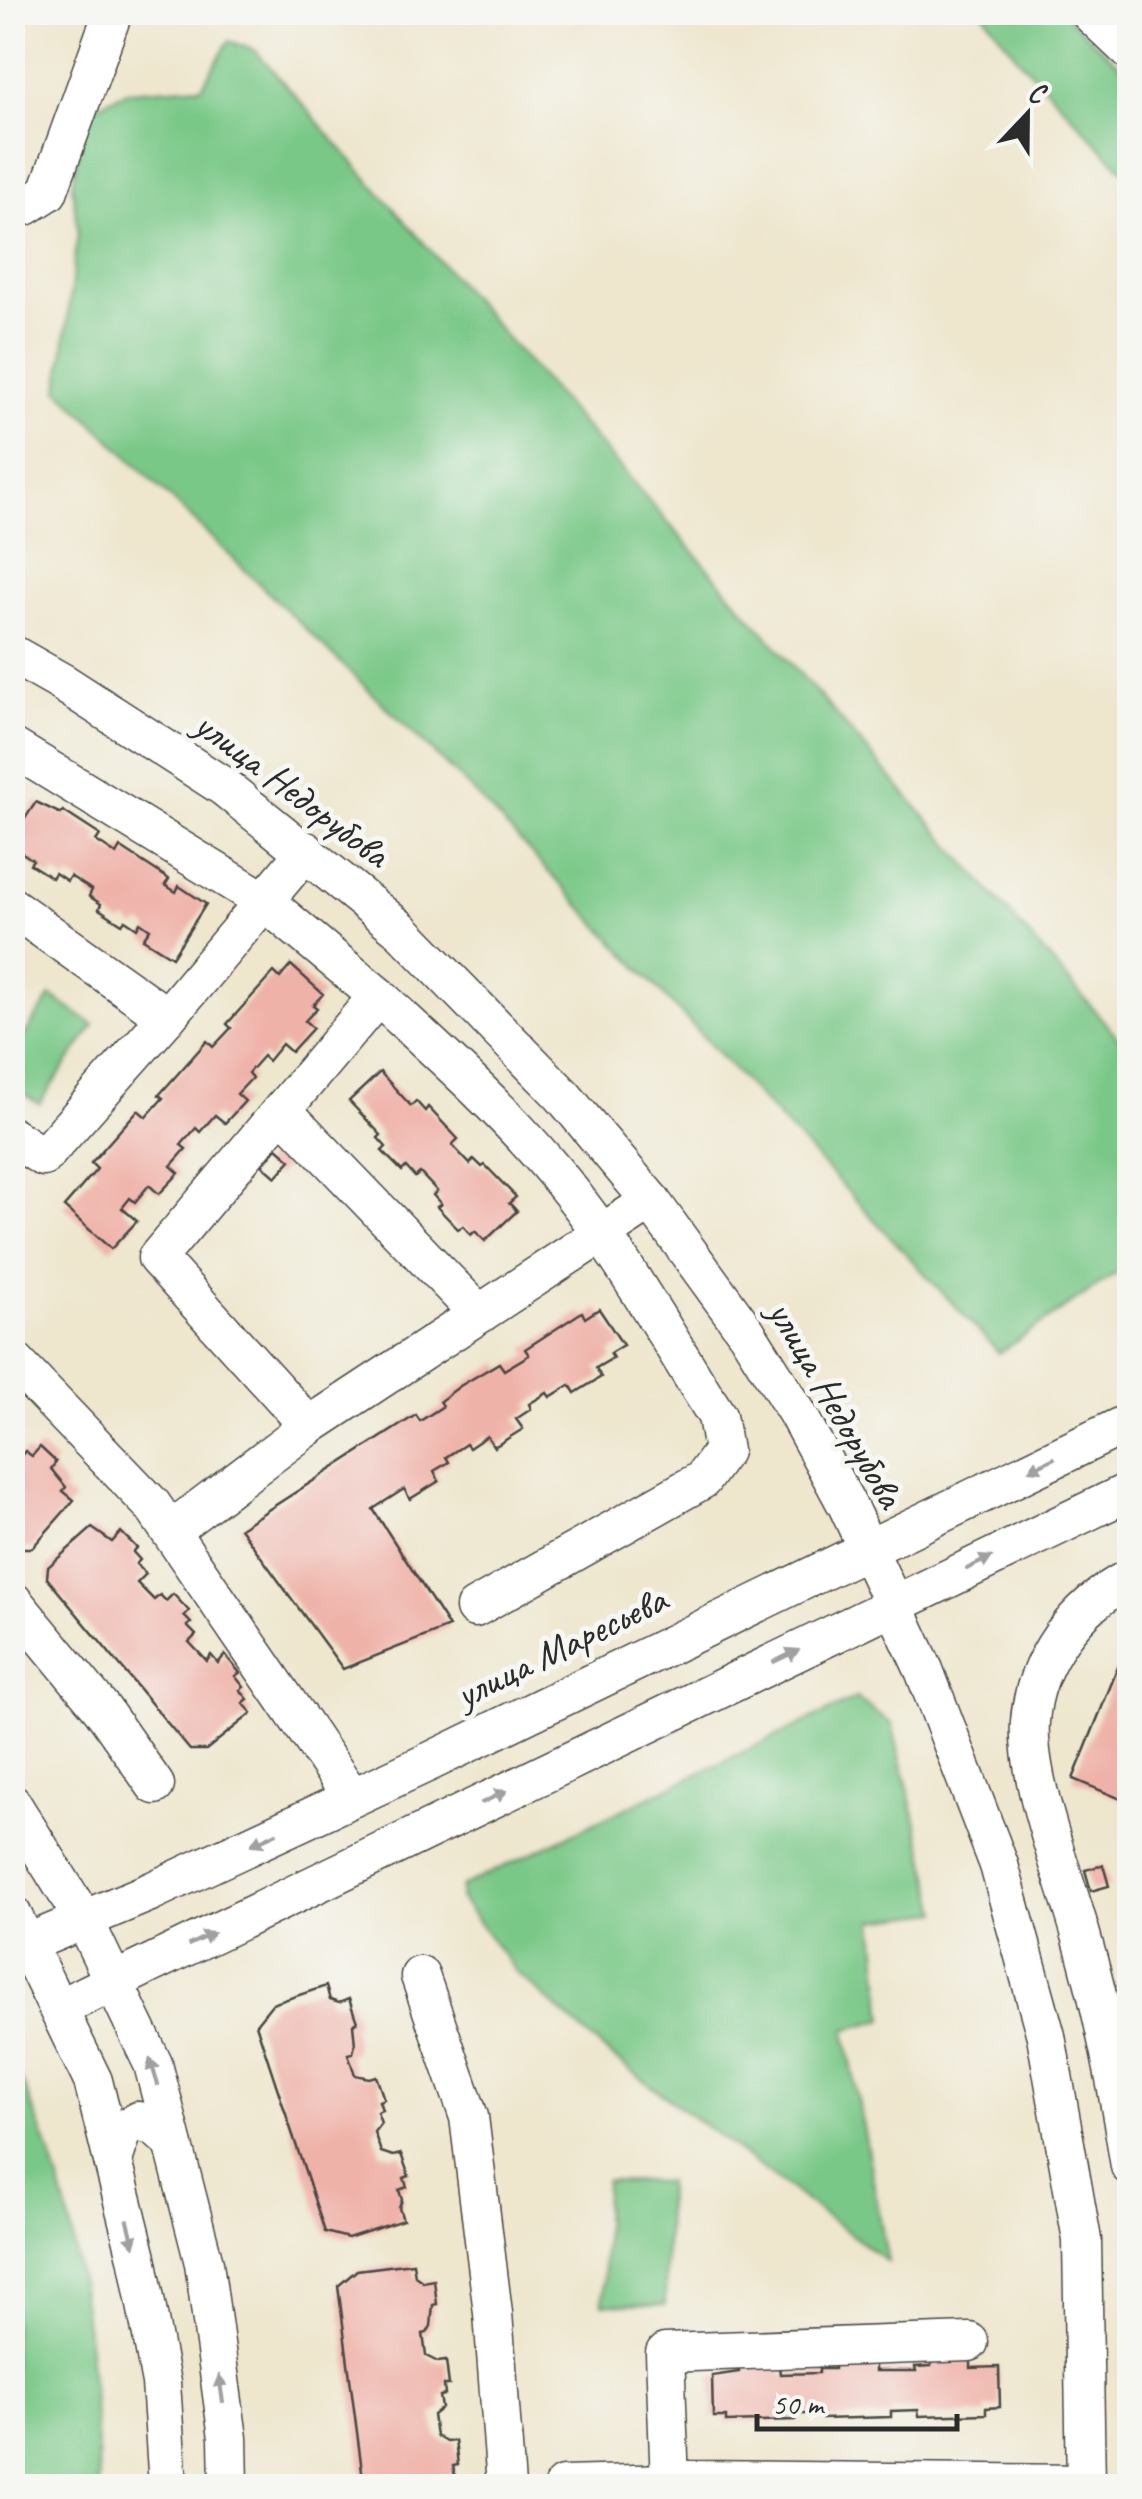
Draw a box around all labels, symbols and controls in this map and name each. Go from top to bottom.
north arrow [977,65,1077,165]
text: С [1023,73,1052,112]
street label: улица Недорубова [183,698,402,880]
street label: улица Недорубова [756,1290,917,1519]
one-way arrow [1027,1455,1056,1472]
one-way arrow [965,1555,994,1572]
street label: улица Маресьева [446,1573,677,1720]
one-way arrow [772,1647,801,1664]
one-way arrow [480,1789,509,1806]
one-way arrow [249,1830,278,1847]
one-way arrow [187,1931,216,1948]
one-way arrow [146,2056,161,2087]
one-way arrow [124,2218,139,2249]
scale bar [757,2369,957,2431]
one-way arrow [213,2373,229,2405]
text: 50 m [772,2385,825,2423]

